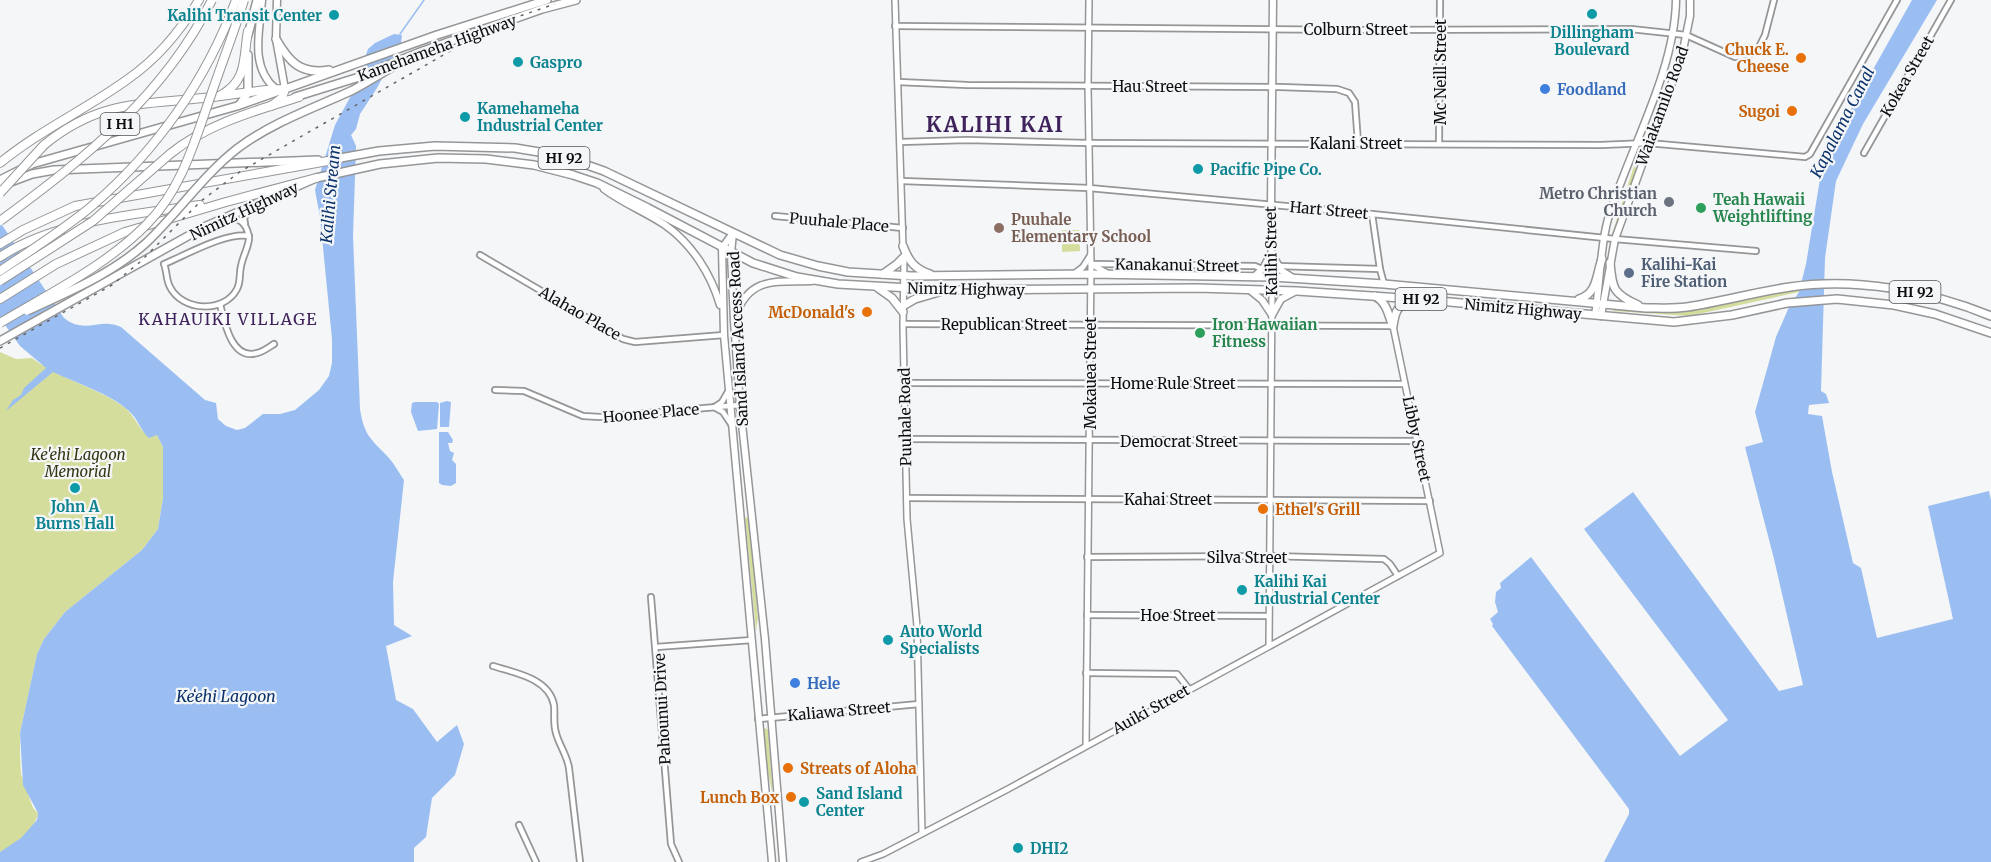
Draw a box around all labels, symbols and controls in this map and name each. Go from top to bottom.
place label: Kalihi Transit Center [167,6,322,25]
marker: Dillingham Boulevard [1585,7,1599,21]
marker: Kalihi Transit Center [327,8,341,22]
street label: Kamehameha Highway [355,10,519,86]
street label: Mc Neill Street [1431,19,1450,125]
street label: Colburn Street [1304,20,1408,39]
place label: Dillingham Boulevard [1550,23,1634,59]
street label: Kokea Street [1876,32,1938,120]
place label: Chuck E. Cheese [1725,40,1789,76]
street label: Waiakamilo Road [1631,44,1692,169]
marker: Chuck E. Cheese [1794,51,1808,65]
place label: Gaspro [530,53,582,72]
marker: Gaspro [511,55,525,69]
water label: Kapalama Canal [1805,63,1879,182]
street label: Hau Street [1112,77,1188,96]
place label: Foodland [1557,80,1626,99]
marker: Foodland [1538,82,1552,96]
place label: Kamehameha Industrial Center [477,99,603,135]
place label: Sugoi [1738,102,1780,121]
marker: Sugoi [1785,104,1799,118]
marker: Kamehameha Industrial Center [458,110,472,124]
district label: KALIHI KAI [926,111,1064,138]
road number: I H1 [100,113,140,135]
street label: Kalani Street [1310,134,1403,153]
water label: Kalihi Stream [316,144,344,245]
road number: HI 92 [538,147,590,169]
place label: Pacific Pipe Co. [1210,160,1322,179]
marker: Pacific Pipe Co. [1191,162,1205,176]
street label: Nimitz Highway [187,177,302,244]
place label: Metro Christian Church [1539,184,1657,220]
place label: Teah Hawaii Weightlifting [1712,190,1813,226]
marker: Metro Christian Church [1662,195,1676,209]
street label: Hart Street [1289,197,1369,223]
marker: Teah Hawaii Weightlifting [1694,201,1708,215]
street label: Kalihi Street [1261,206,1281,296]
street label: Puuhale Place [788,208,890,236]
place label: Puuhale Elementary School [1011,210,1151,246]
marker: Puuhale Elementary School [992,221,1006,235]
street label: Sand Island Access Road [724,251,752,427]
street label: Kanakanui Street [1115,254,1240,276]
place label: Kalihi-Kai Fire Station [1641,255,1727,291]
marker: Kalihi-Kai Fire Station [1622,266,1636,280]
street label: Nimitz Highway [907,278,1025,300]
street label: Alahao Place [535,281,624,344]
road number: HI 92 [1890,281,1940,303]
road number: HI 92 [1396,288,1446,310]
street label: Nimitz Highway [1464,294,1583,324]
place label: McDonald's [768,303,855,322]
marker: McDonald's [860,305,874,319]
district label: KAHAUIKI VILLAGE [138,309,318,329]
street label: Republican Street [941,315,1068,334]
place label: Iron Hawaiian Fitness [1212,315,1317,351]
street label: Mokauea Street [1081,317,1100,429]
marker: Iron Hawaiian Fitness [1193,326,1207,340]
street label: Puuhale Road [895,367,915,467]
street label: Home Rule Street [1110,374,1236,393]
street label: Libby Street [1399,394,1435,484]
street label: Hoonee Place [602,399,700,427]
street label: Democrat Street [1120,432,1238,451]
park label: Ke'ehi Lagoon Memorial [29,445,126,481]
marker: John A Burns Hall [68,481,82,495]
street label: Kahai Street [1124,490,1212,509]
place label: John A Burns Hall [36,497,115,533]
place label: Ethel's Grill [1275,500,1360,519]
marker: Ethel's Grill [1256,502,1270,516]
street label: Silva Street [1207,548,1288,567]
place label: Kalihi Kai Industrial Center [1254,572,1380,608]
marker: Kalihi Kai Industrial Center [1235,583,1249,597]
street label: Hoe Street [1140,606,1216,625]
place label: Auto World Specialists [899,622,982,658]
marker: Auto World Specialists [881,633,895,647]
street label: Pahounui Drive [650,653,674,765]
place label: Hele [807,674,840,693]
marker: Hele [788,676,802,690]
street label: Auiki Street [1108,680,1193,738]
water label: Keʻehi Lagoon [175,686,276,706]
street label: Kaliawa Street [787,697,892,725]
place label: Streats of Aloha [800,759,917,778]
marker: Streats of Aloha [781,761,795,775]
place label: Sand Island Center [816,784,903,820]
place label: Lunch Box [700,788,780,807]
marker: Lunch Box [784,790,798,804]
marker: Sand Island Center [797,795,811,809]
place label: DHI2 [1030,839,1069,858]
marker: DHI2 [1011,841,1025,855]

